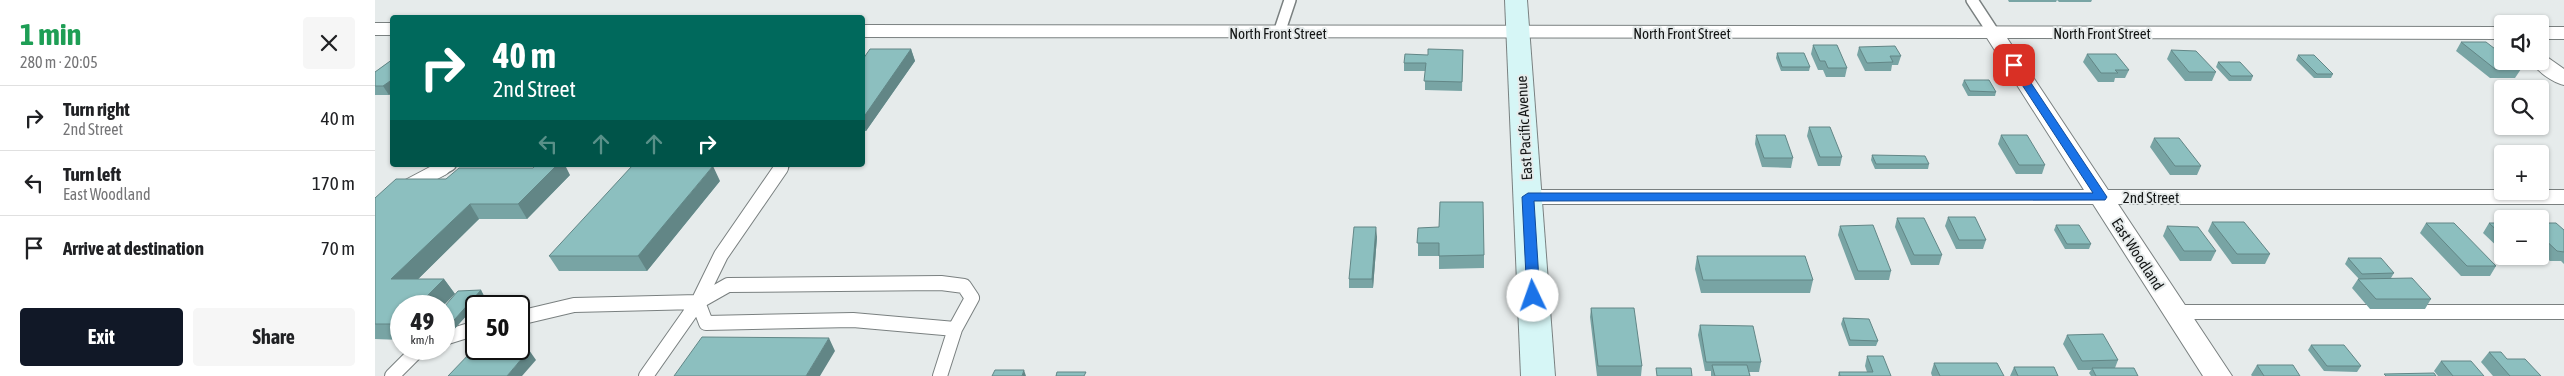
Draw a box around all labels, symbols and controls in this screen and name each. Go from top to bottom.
map controls [2494,15,2549,265]
button: sound [2494,15,2549,70]
text: 1 min [20,17,81,51]
button: close [303,17,355,69]
street label: North Front Street [1229,25,1327,42]
street label: North Front Street [1633,25,1731,42]
street label: North Front Street [2053,25,2151,42]
icon: right [410,35,475,100]
text: 40 m [493,35,556,75]
pin [1993,44,2035,86]
icon: arrive [2000,51,2028,79]
text: 280 m · 20:05 [20,53,98,71]
street label: East Pacific Avenue [1513,75,1535,181]
text: 2nd Street [493,76,576,102]
button: search [2494,80,2549,135]
text: Turn right [63,98,130,120]
icon: right [20,104,48,132]
text: 40 m [321,107,355,129]
text: 2nd Street [63,120,123,138]
icon: left [534,130,562,158]
icon: ahead [587,130,615,158]
icon: ahead [640,130,668,158]
icon: right [693,130,721,158]
button: + [2494,145,2549,200]
text: Turn left [63,163,121,185]
icon: left [20,169,48,197]
text: 170 m [312,172,355,194]
text: East Woodland [63,185,150,203]
street label: 2nd Street [2123,189,2179,206]
button: − [2494,210,2549,265]
street label: East Woodland [2109,215,2167,293]
icon: arrive [20,234,48,262]
text: Arrive at destination [63,237,204,259]
text: 70 m [321,237,355,259]
position arrow [1506,269,1558,321]
speed limit sign: 50 [465,295,530,360]
text: 49 [411,307,434,335]
button: Exit [20,308,183,366]
button: Share [193,308,355,366]
text: km/h [411,333,434,347]

